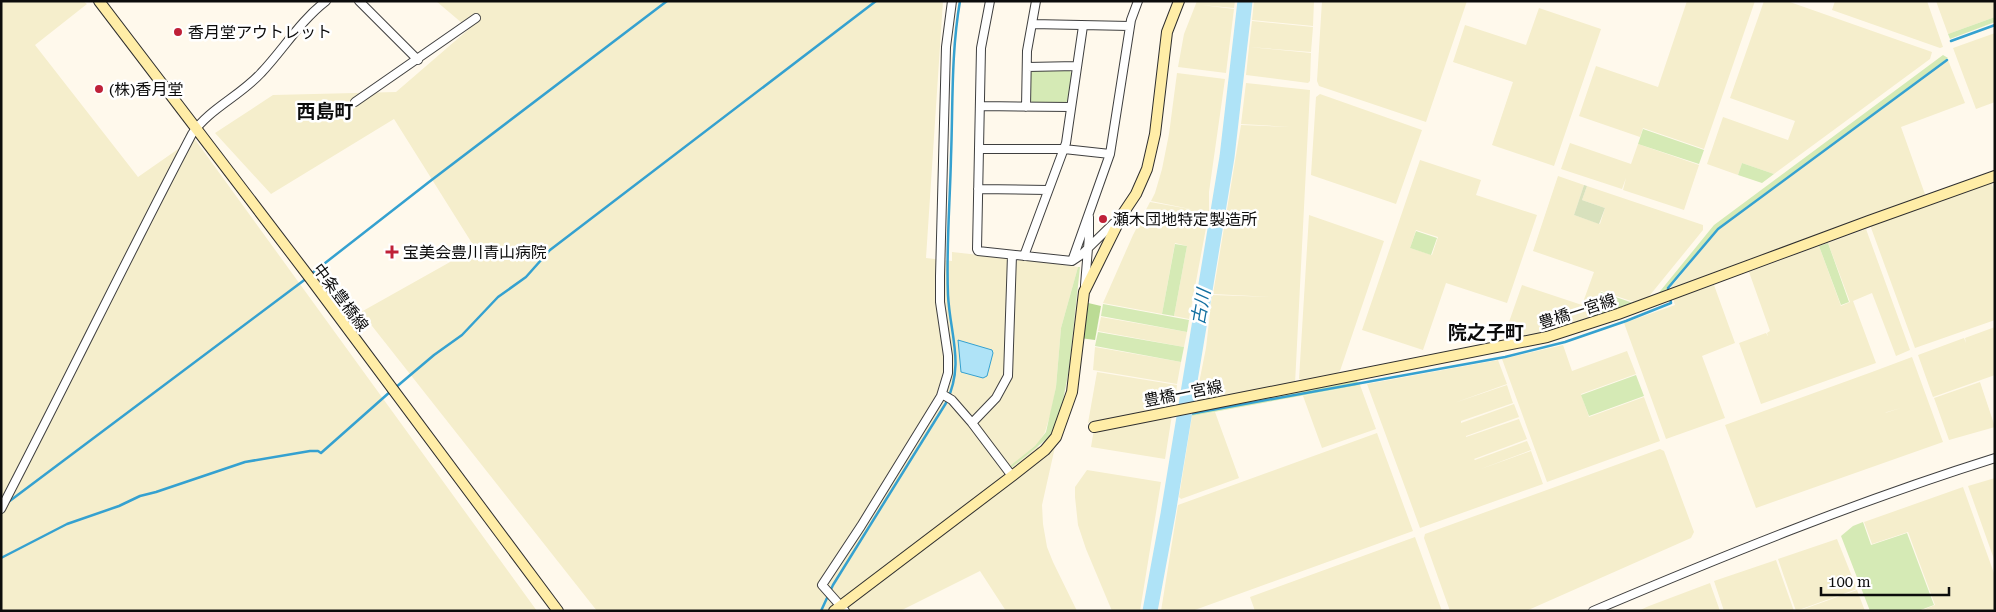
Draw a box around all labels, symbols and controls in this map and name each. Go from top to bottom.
place label: 香月堂アウトレット [188,23,332,42]
marker: 香月堂アウトレット [172,26,184,38]
place label: (株)香月堂 [109,80,183,99]
marker: (株)香月堂 [93,83,105,95]
district label: 西島町 [296,100,354,123]
place label: 瀬木団地特定製造所 [1113,210,1257,229]
marker: 瀬木団地特定製造所 [1097,213,1109,225]
place label: 宝美会豊川青山病院 [403,243,547,262]
marker: 宝美会豊川青山病院 [385,245,399,259]
street label: 中条豊橋線 [309,260,372,335]
water label: 古川 [1187,285,1214,326]
street label: 豊橋一宮線 [1536,290,1618,333]
district label: 院之子町 [1448,321,1524,344]
street label: 豊橋一宮線 [1142,377,1224,410]
scale bar [1821,564,1948,596]
text: 100 m [1828,573,1871,591]

